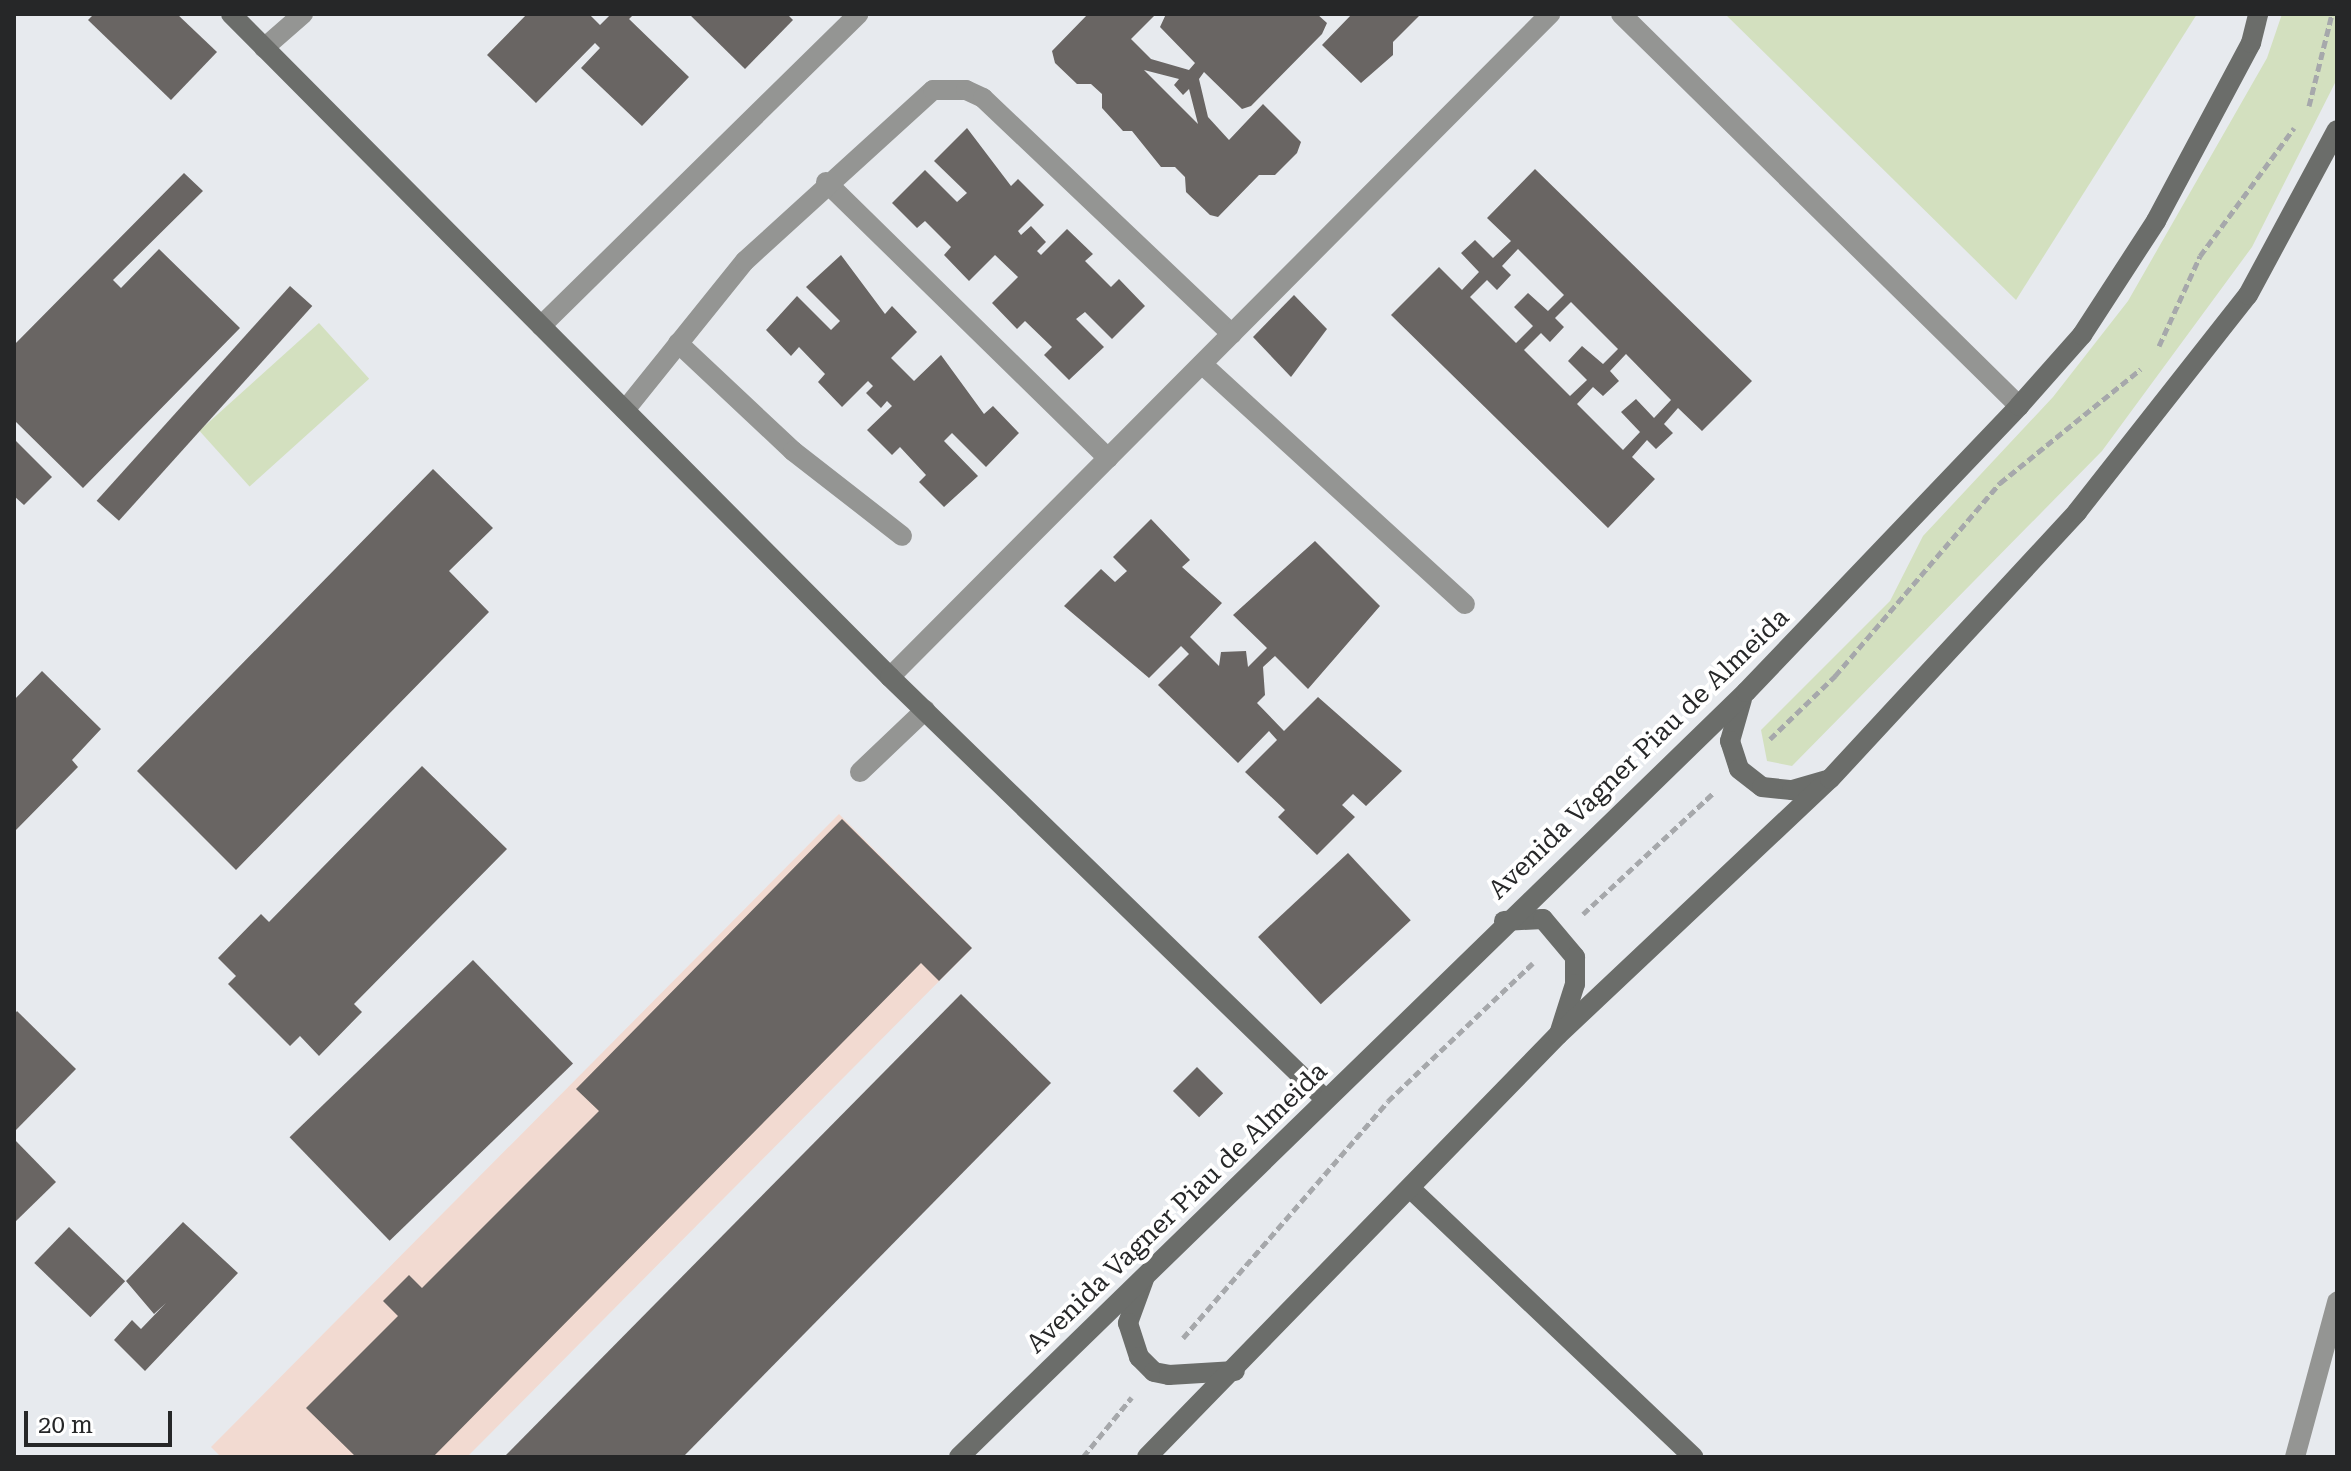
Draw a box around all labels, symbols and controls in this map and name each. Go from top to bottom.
street label: Avenida Vagner Piau de Almeida [1482,602,1796,906]
street label: Avenida Vagner Piau de Almeida [1020,1056,1334,1360]
scale bar [28,1395,176,1445]
text: 20 m [38,1411,93,1439]

